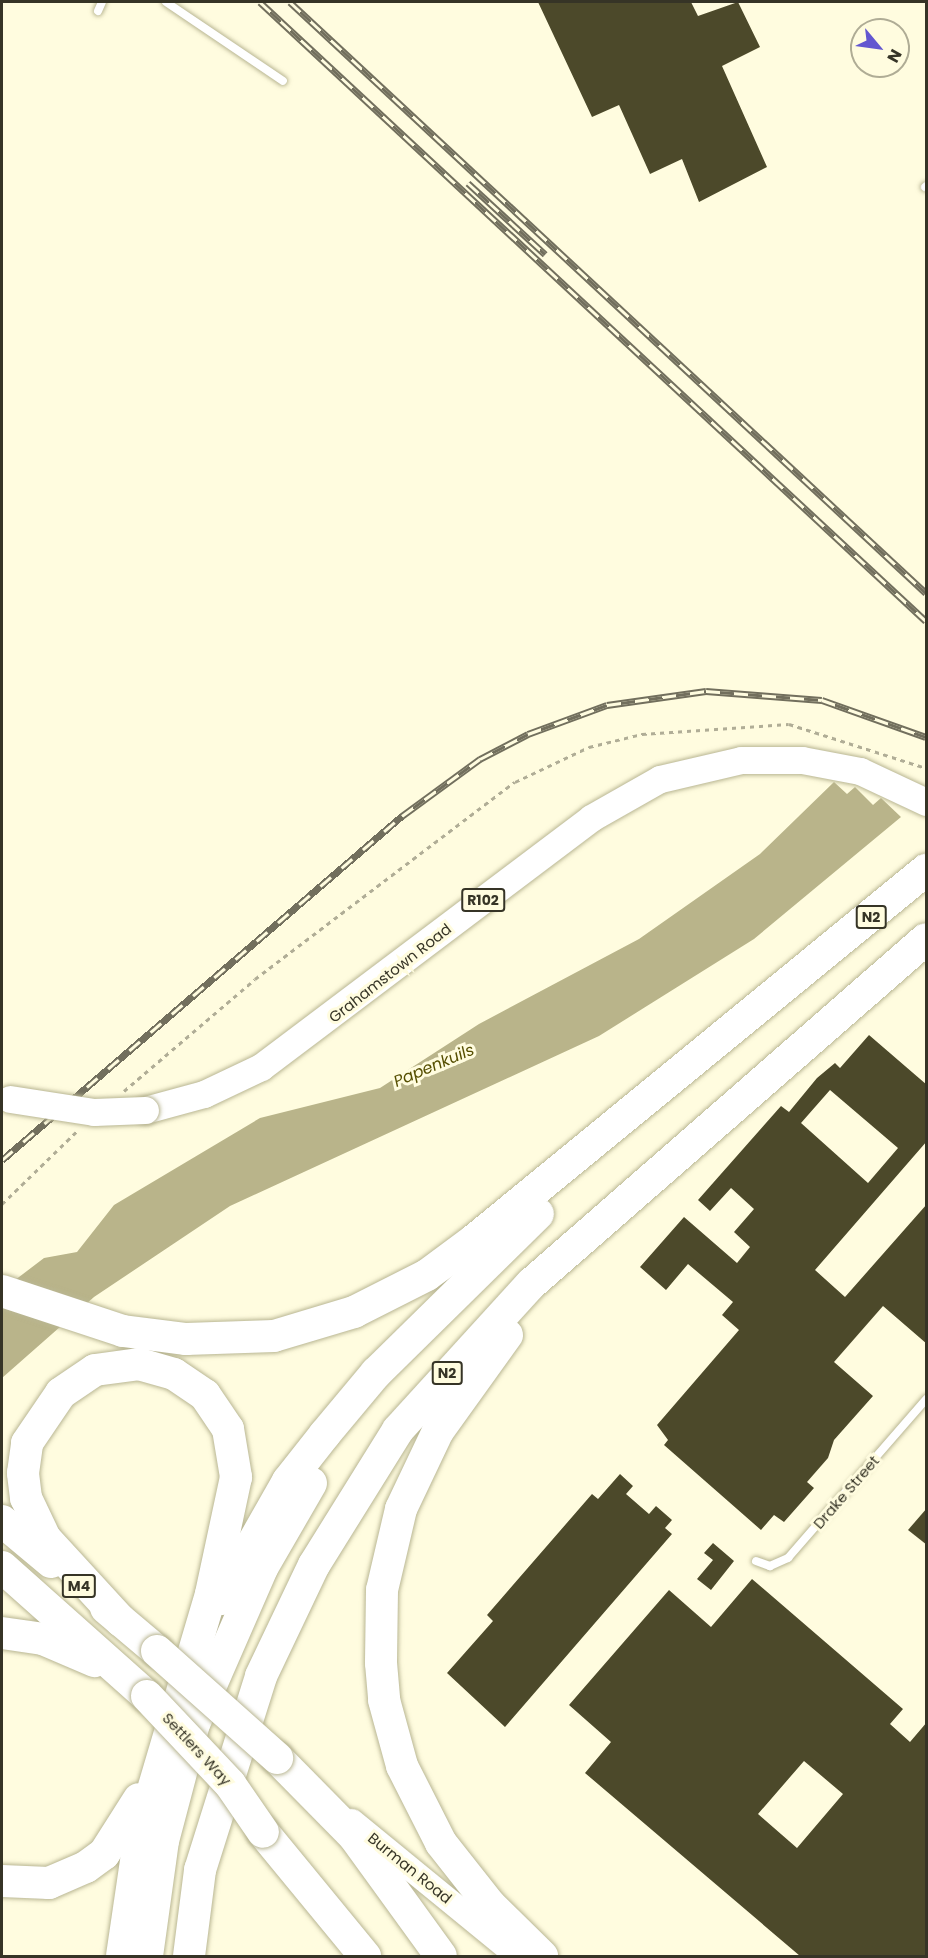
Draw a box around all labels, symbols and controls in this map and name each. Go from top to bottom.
north arrow [850,18,910,78]
text: N [881,45,907,67]
road number: R102 [460,889,506,911]
road number: N2 [854,906,888,928]
street label: Grahamstown Road [325,920,455,1026]
water label: Papenkuils [391,1040,477,1092]
road number: N2 [430,1362,464,1384]
street label: Drake Street [809,1452,883,1532]
road number: M4 [61,1575,97,1597]
street label: Settlers Way [159,1709,235,1789]
street label: Burman Road [364,1829,456,1907]

